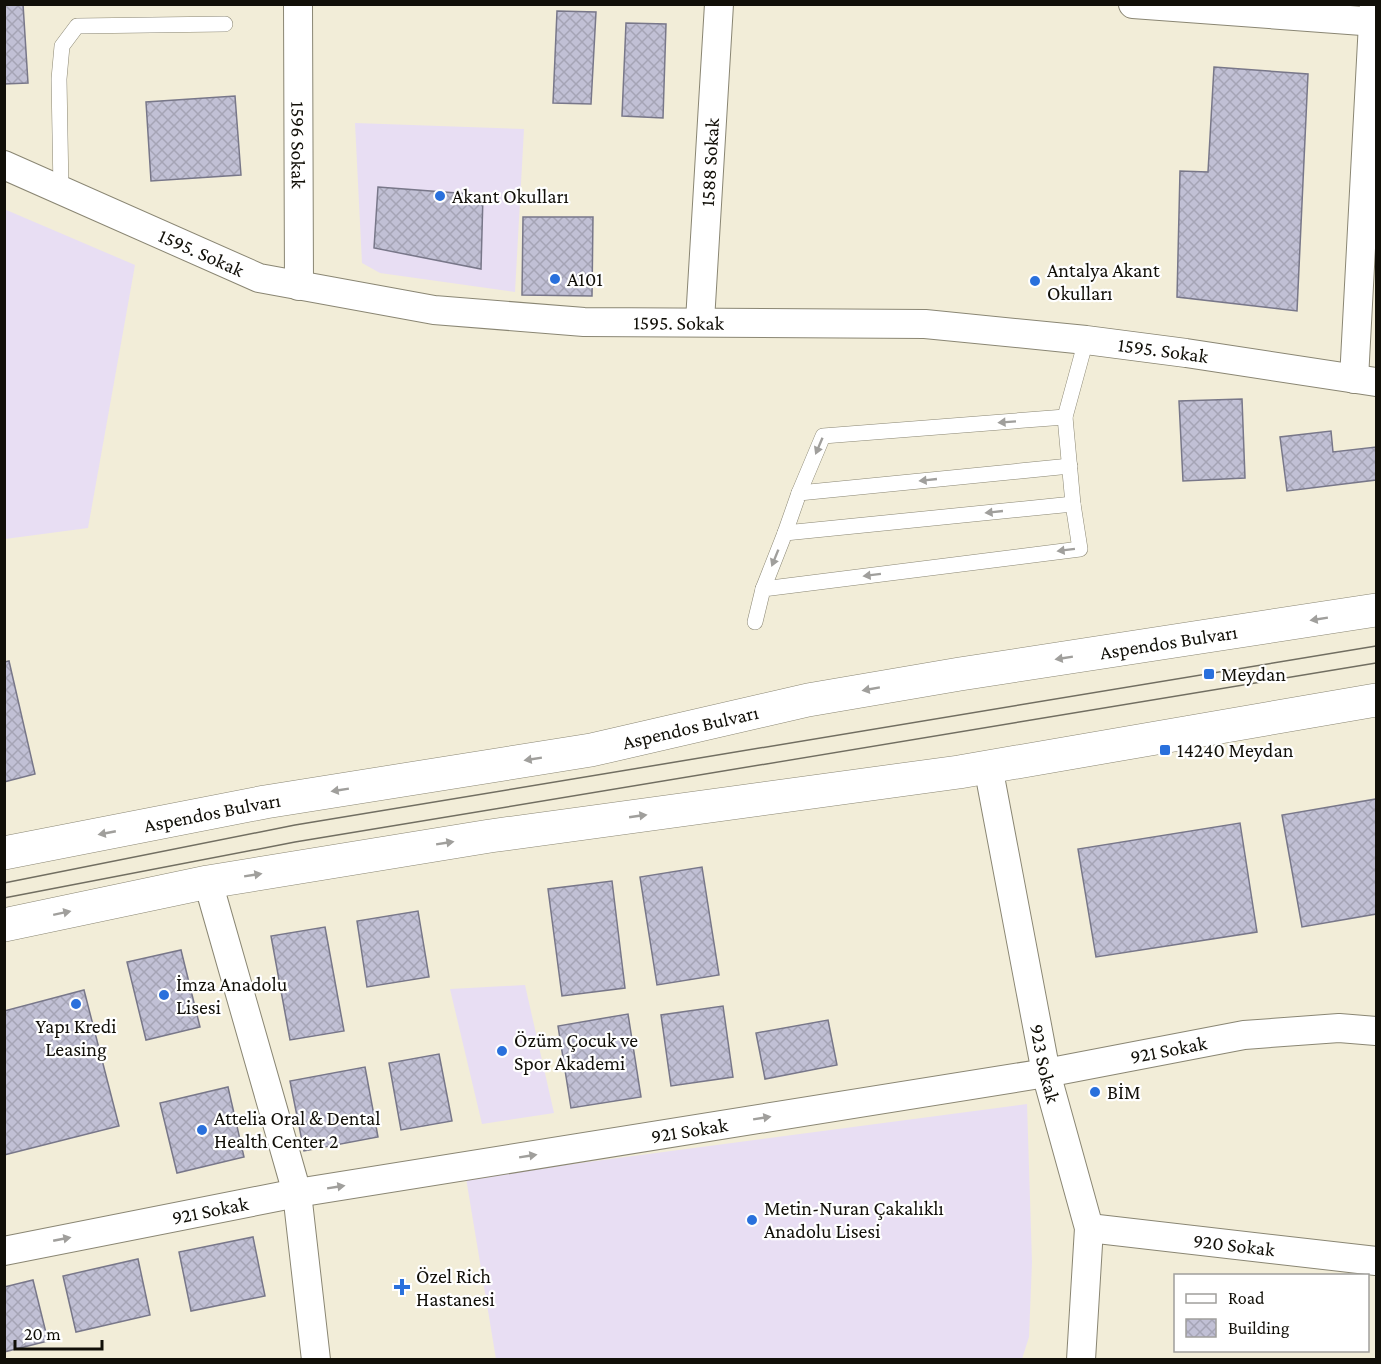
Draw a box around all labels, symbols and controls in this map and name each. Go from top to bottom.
street label: 1596 Sokak [287,101,310,189]
street label: 1588 Sokak [696,117,723,207]
place label: Akant Okulları [452,185,569,207]
marker: Akant Okulları [433,189,447,203]
street label: 1595. Sokak [155,224,248,281]
place label: Antalya Akant Okulları [1047,259,1160,304]
place label: A101 [567,268,603,290]
marker: A101 [548,272,562,286]
marker: Antalya Akant Okulları [1028,274,1042,288]
street label: 1595. Sokak [633,311,725,334]
street label: 1595. Sokak [1117,333,1210,367]
one-way arrow [997,417,1016,427]
one-way arrow [814,437,824,455]
one-way arrow [918,475,937,485]
one-way arrow [984,507,1003,517]
one-way arrow [1056,546,1075,555]
one-way arrow [770,550,780,568]
one-way arrow [863,571,882,580]
one-way arrow [1309,615,1328,624]
street label: Aspendos Bulvarı [1098,620,1239,663]
one-way arrow [1054,654,1073,663]
place label: Meydan [1221,663,1286,686]
marker: Meydan [1202,667,1216,681]
one-way arrow [861,685,880,694]
street label: Aspendos Bulvarı [620,701,760,753]
place label: 14240 Meydan [1177,739,1294,762]
marker: 14240 Meydan [1158,743,1172,757]
one-way arrow [523,755,542,764]
one-way arrow [331,786,350,795]
street label: Aspendos Bulvarı [142,789,282,836]
one-way arrow [629,811,648,820]
one-way arrow [98,829,117,838]
one-way arrow [436,838,455,847]
one-way arrow [244,870,263,879]
one-way arrow [52,908,71,917]
place label: İmza Anadolu Lisesi [176,973,288,1018]
marker: İmza Anadolu Lisesi [157,988,171,1002]
marker: Yapı Kredi Leasing [69,997,83,1011]
place label: Yapı Kredi Leasing [36,1015,116,1061]
street label: 923 Sokak [1026,1022,1065,1106]
place label: Özüm Çocuk ve Spor Akademi [514,1029,638,1075]
street label: 921 Sokak [1128,1031,1209,1068]
marker: Özüm Çocuk ve Spor Akademi [495,1044,509,1058]
place label: BİM [1107,1081,1141,1103]
marker: BİM [1088,1085,1102,1099]
place label: Attelia Oral & Dental Health Center 2 [214,1107,381,1152]
street label: 921 Sokak [649,1113,730,1147]
one-way arrow [753,1114,772,1123]
marker: Attelia Oral & Dental Health Center 2 [195,1123,209,1137]
one-way arrow [519,1151,538,1160]
one-way arrow [326,1182,345,1191]
street label: 921 Sokak [170,1192,251,1229]
place label: Metin-Nuran Çakalıklı Anadolu Lisesi [764,1197,944,1242]
marker: Metin-Nuran Çakalıklı Anadolu Lisesi [745,1213,759,1227]
street label: 920 Sokak [1192,1229,1276,1260]
one-way arrow [53,1234,71,1244]
place label: Özel Rich Hastanesi [416,1265,495,1310]
legend [1174,1274,1369,1352]
marker: Özel Rich Hastanesi [393,1278,411,1296]
text: Road [1228,1288,1265,1308]
scale bar [15,1313,102,1351]
text: Building [1228,1318,1290,1338]
text: 20 m [24,1324,61,1344]

